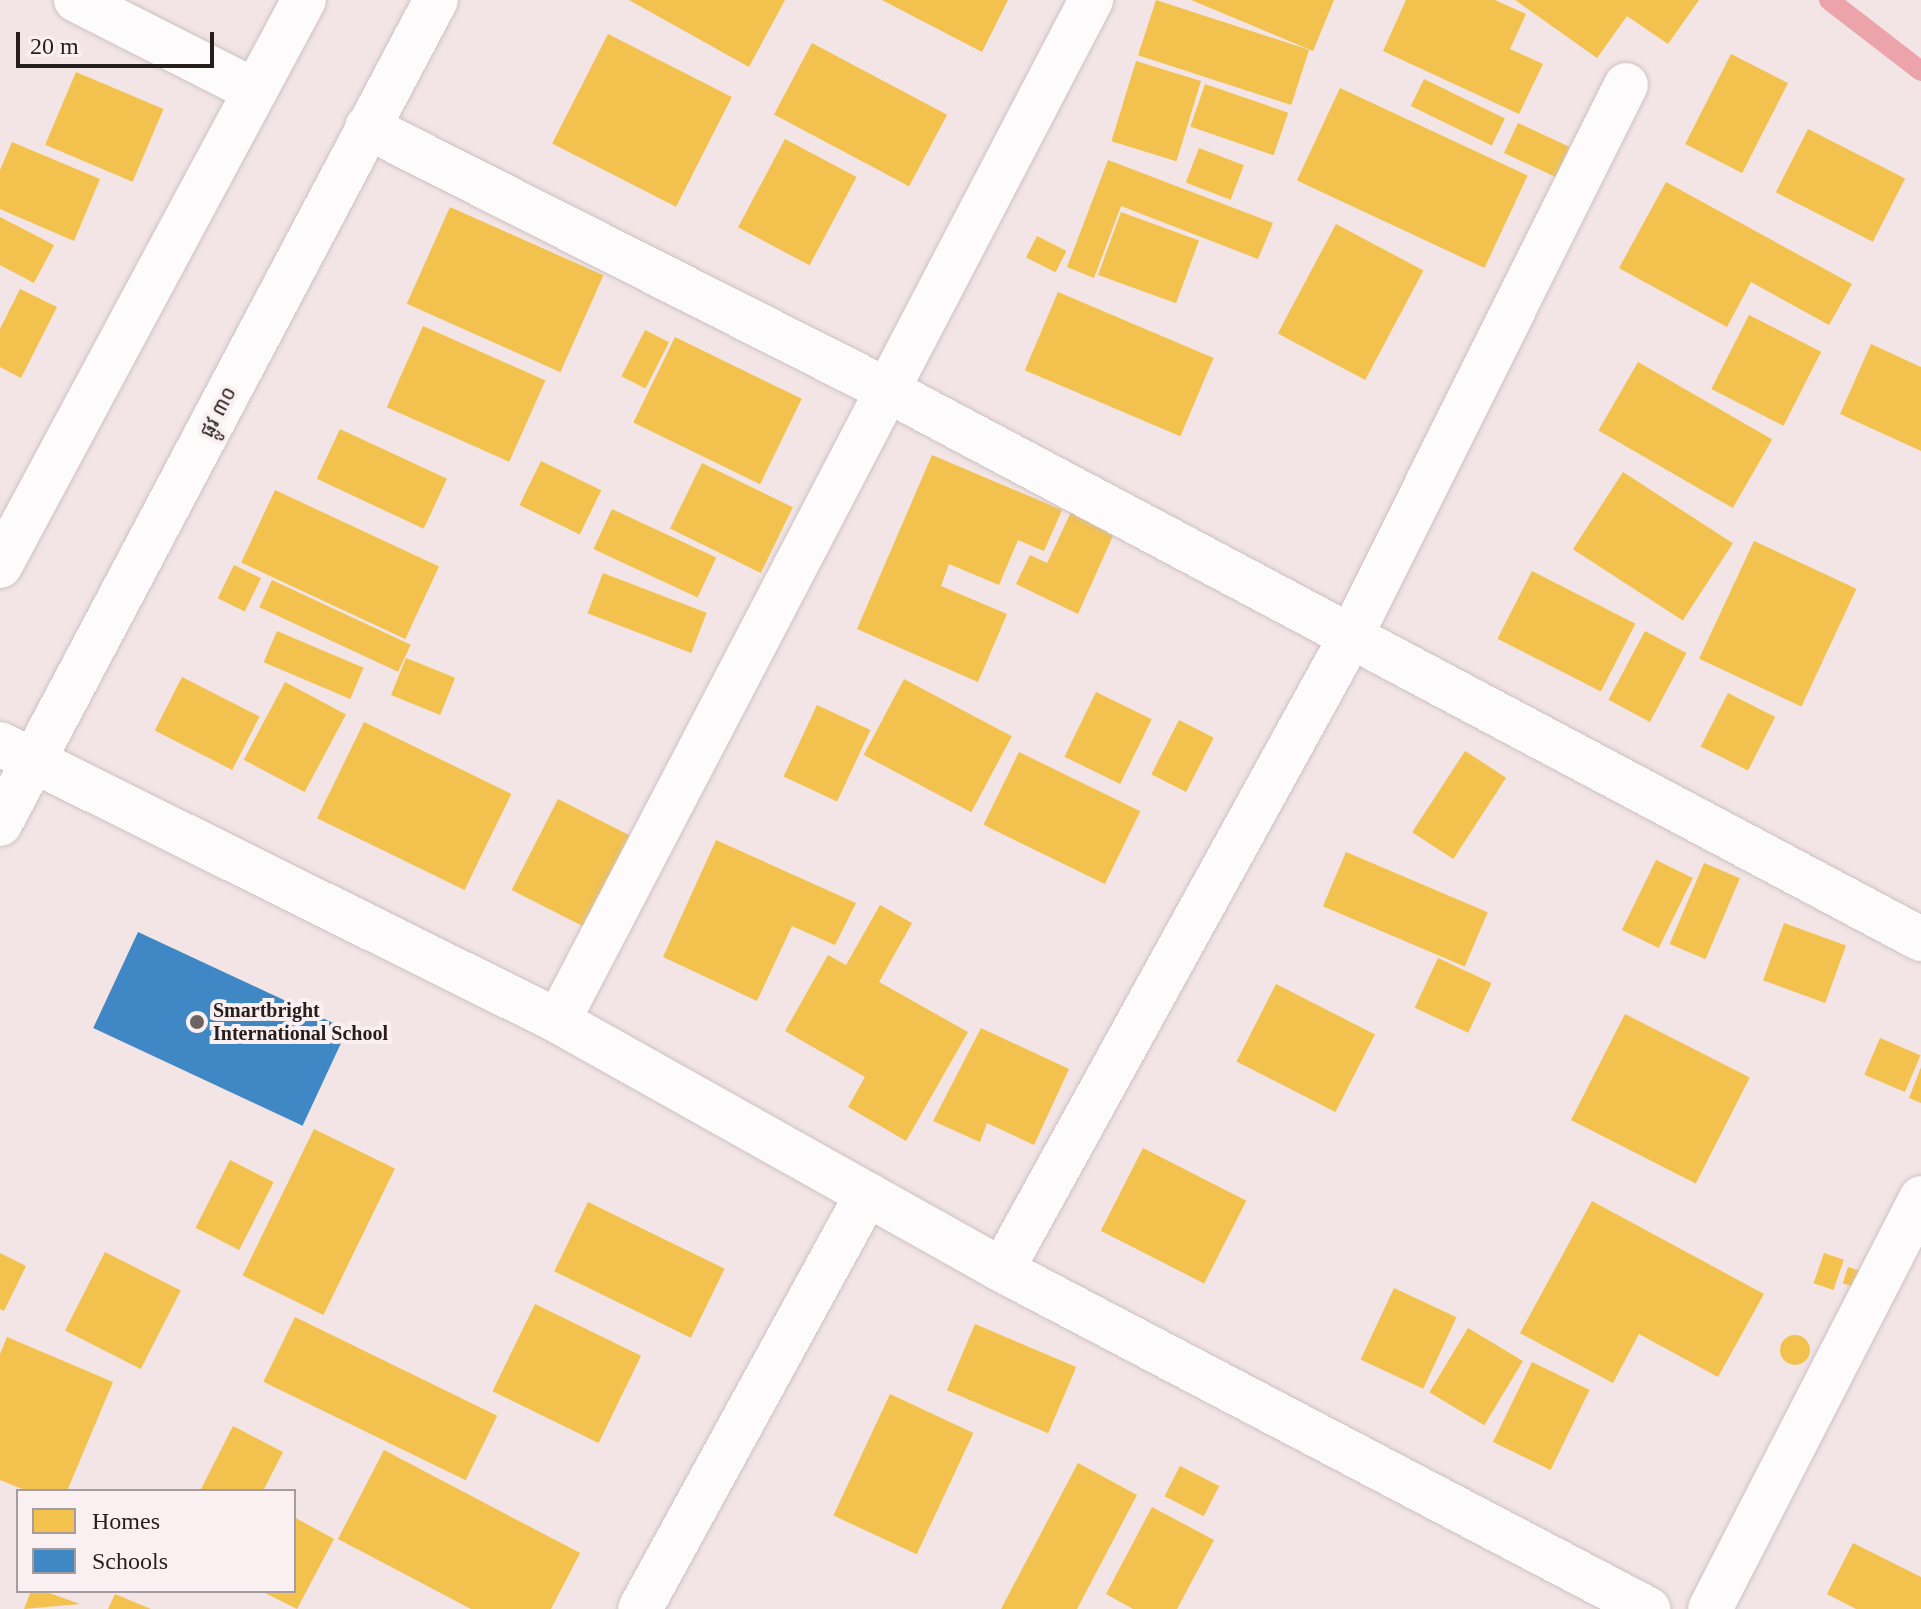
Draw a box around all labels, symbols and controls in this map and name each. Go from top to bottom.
scale bar [20,16,218,66]
text: 20 m [30,33,79,59]
street label: ផ្លូវ ៣០ [195,382,241,442]
place label: Smartbright International School [213,998,388,1045]
marker: Smartbright International School [188,1013,206,1031]
legend [16,1489,296,1593]
text: Homes [92,1508,160,1534]
text: Schools [92,1548,168,1574]

